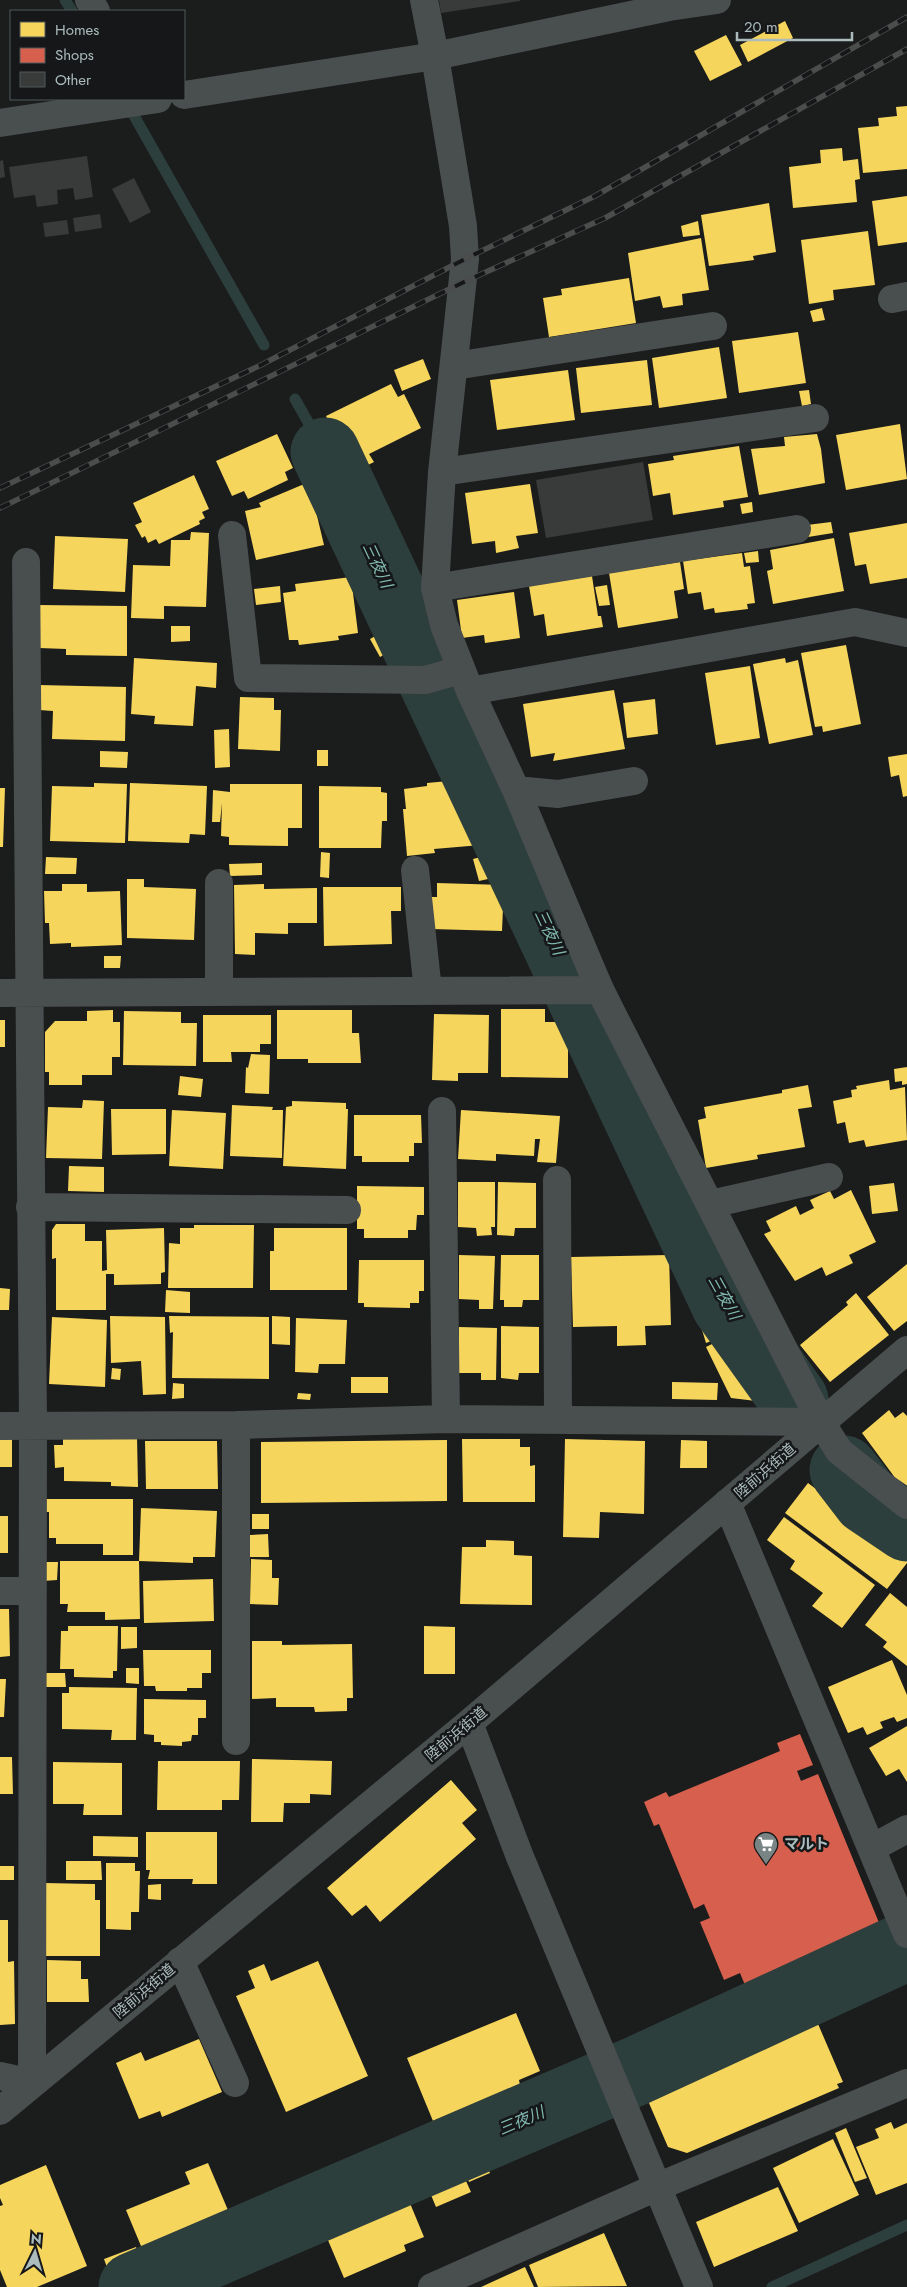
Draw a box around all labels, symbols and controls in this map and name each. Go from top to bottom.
legend [10,10,185,100]
scale bar [737,10,852,42]
text: 20 m [744,16,778,38]
text: Homes [55,19,99,41]
text: Shops [55,44,94,66]
text: Other [55,69,92,91]
water label: 三夜川 [357,539,399,594]
water label: 三夜川 [529,906,571,961]
water label: 三夜川 [703,1271,747,1326]
street label: 陸前浜街道 [729,1438,801,1504]
street label: 陸前浜街道 [420,1701,492,1767]
supermarket icon: マルト [753,1831,779,1865]
place label: マルト [784,1833,829,1855]
street label: 陸前浜街道 [108,1958,180,2024]
water label: 三夜川 [495,2100,550,2140]
north arrow [10,2227,60,2277]
text: N [30,2229,43,2249]

